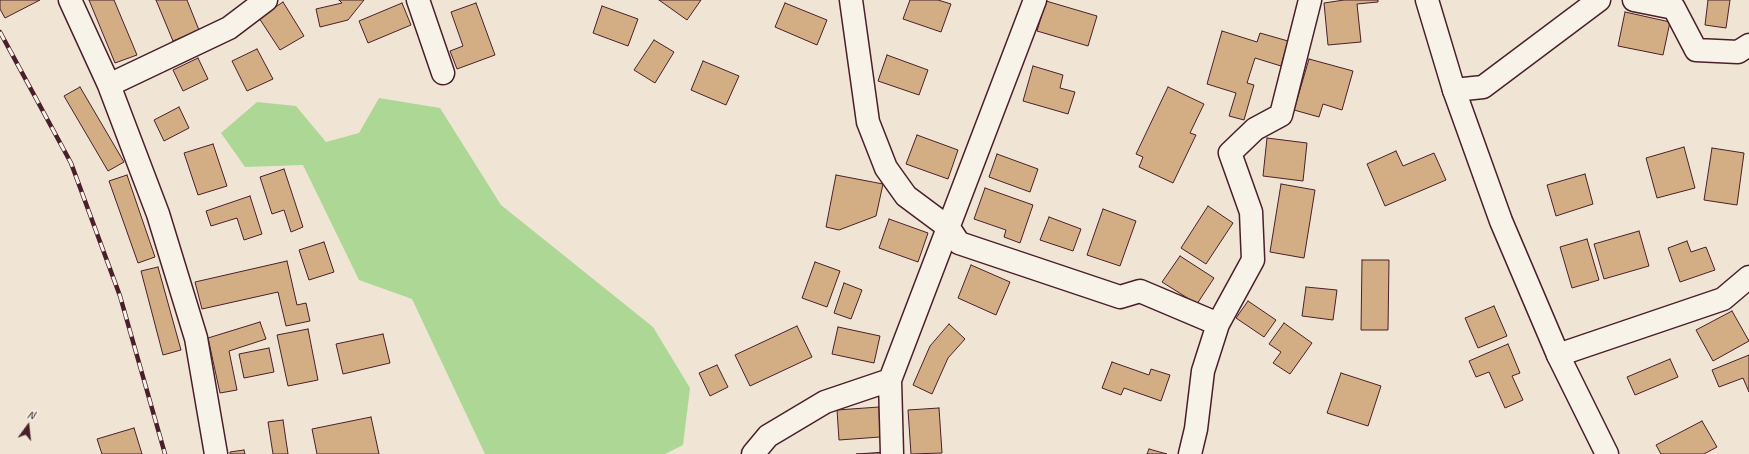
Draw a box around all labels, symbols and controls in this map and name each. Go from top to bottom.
north arrow [8,406,48,446]
text: N [26,407,36,422]

